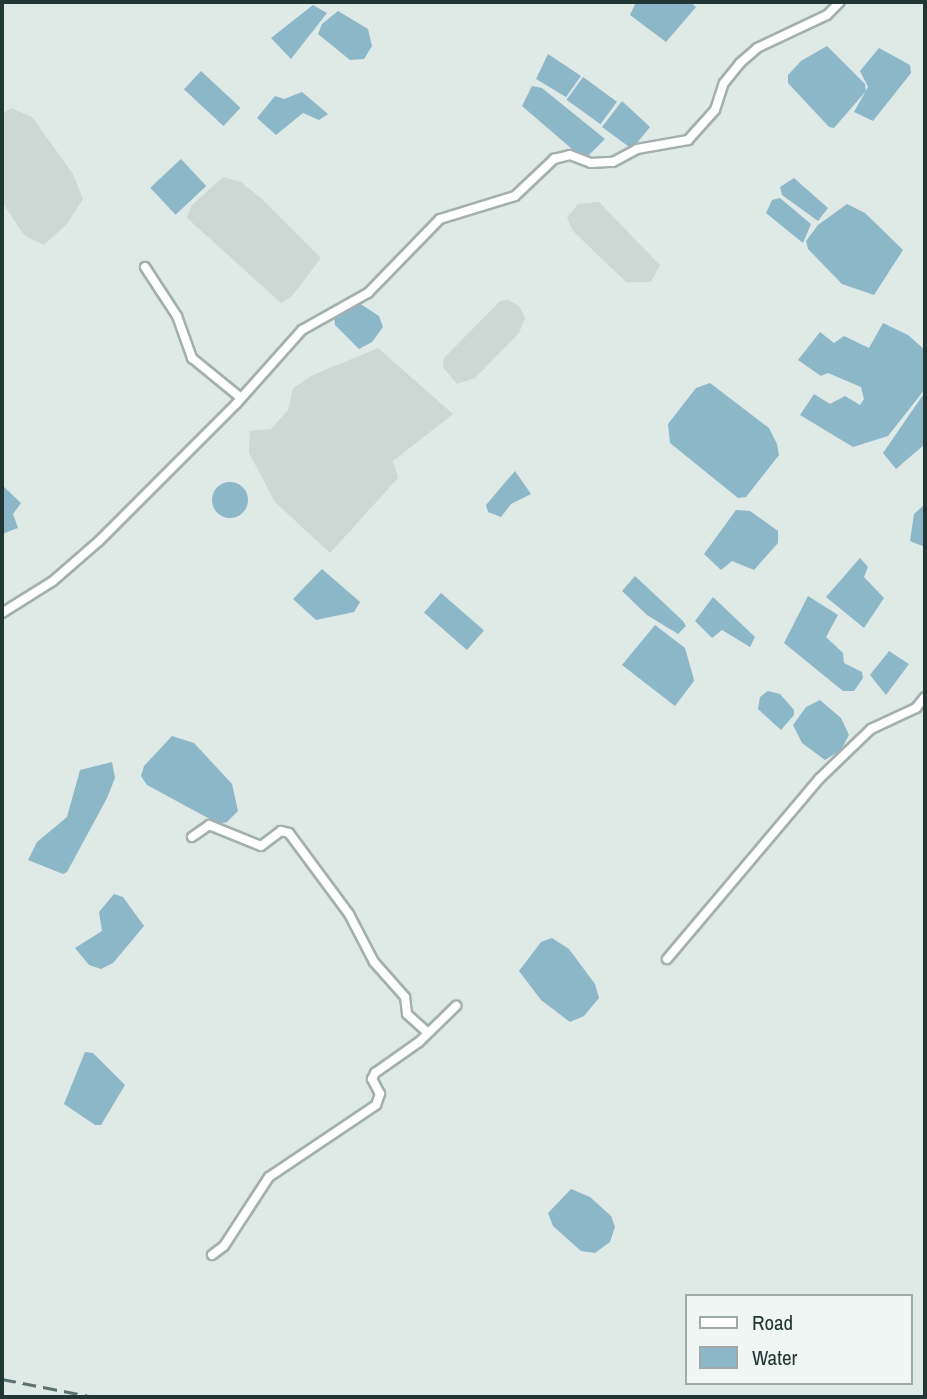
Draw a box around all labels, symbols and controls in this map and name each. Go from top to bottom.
legend [685,1294,913,1385]
text: Road [752,1308,793,1337]
text: Water [752,1343,797,1372]

